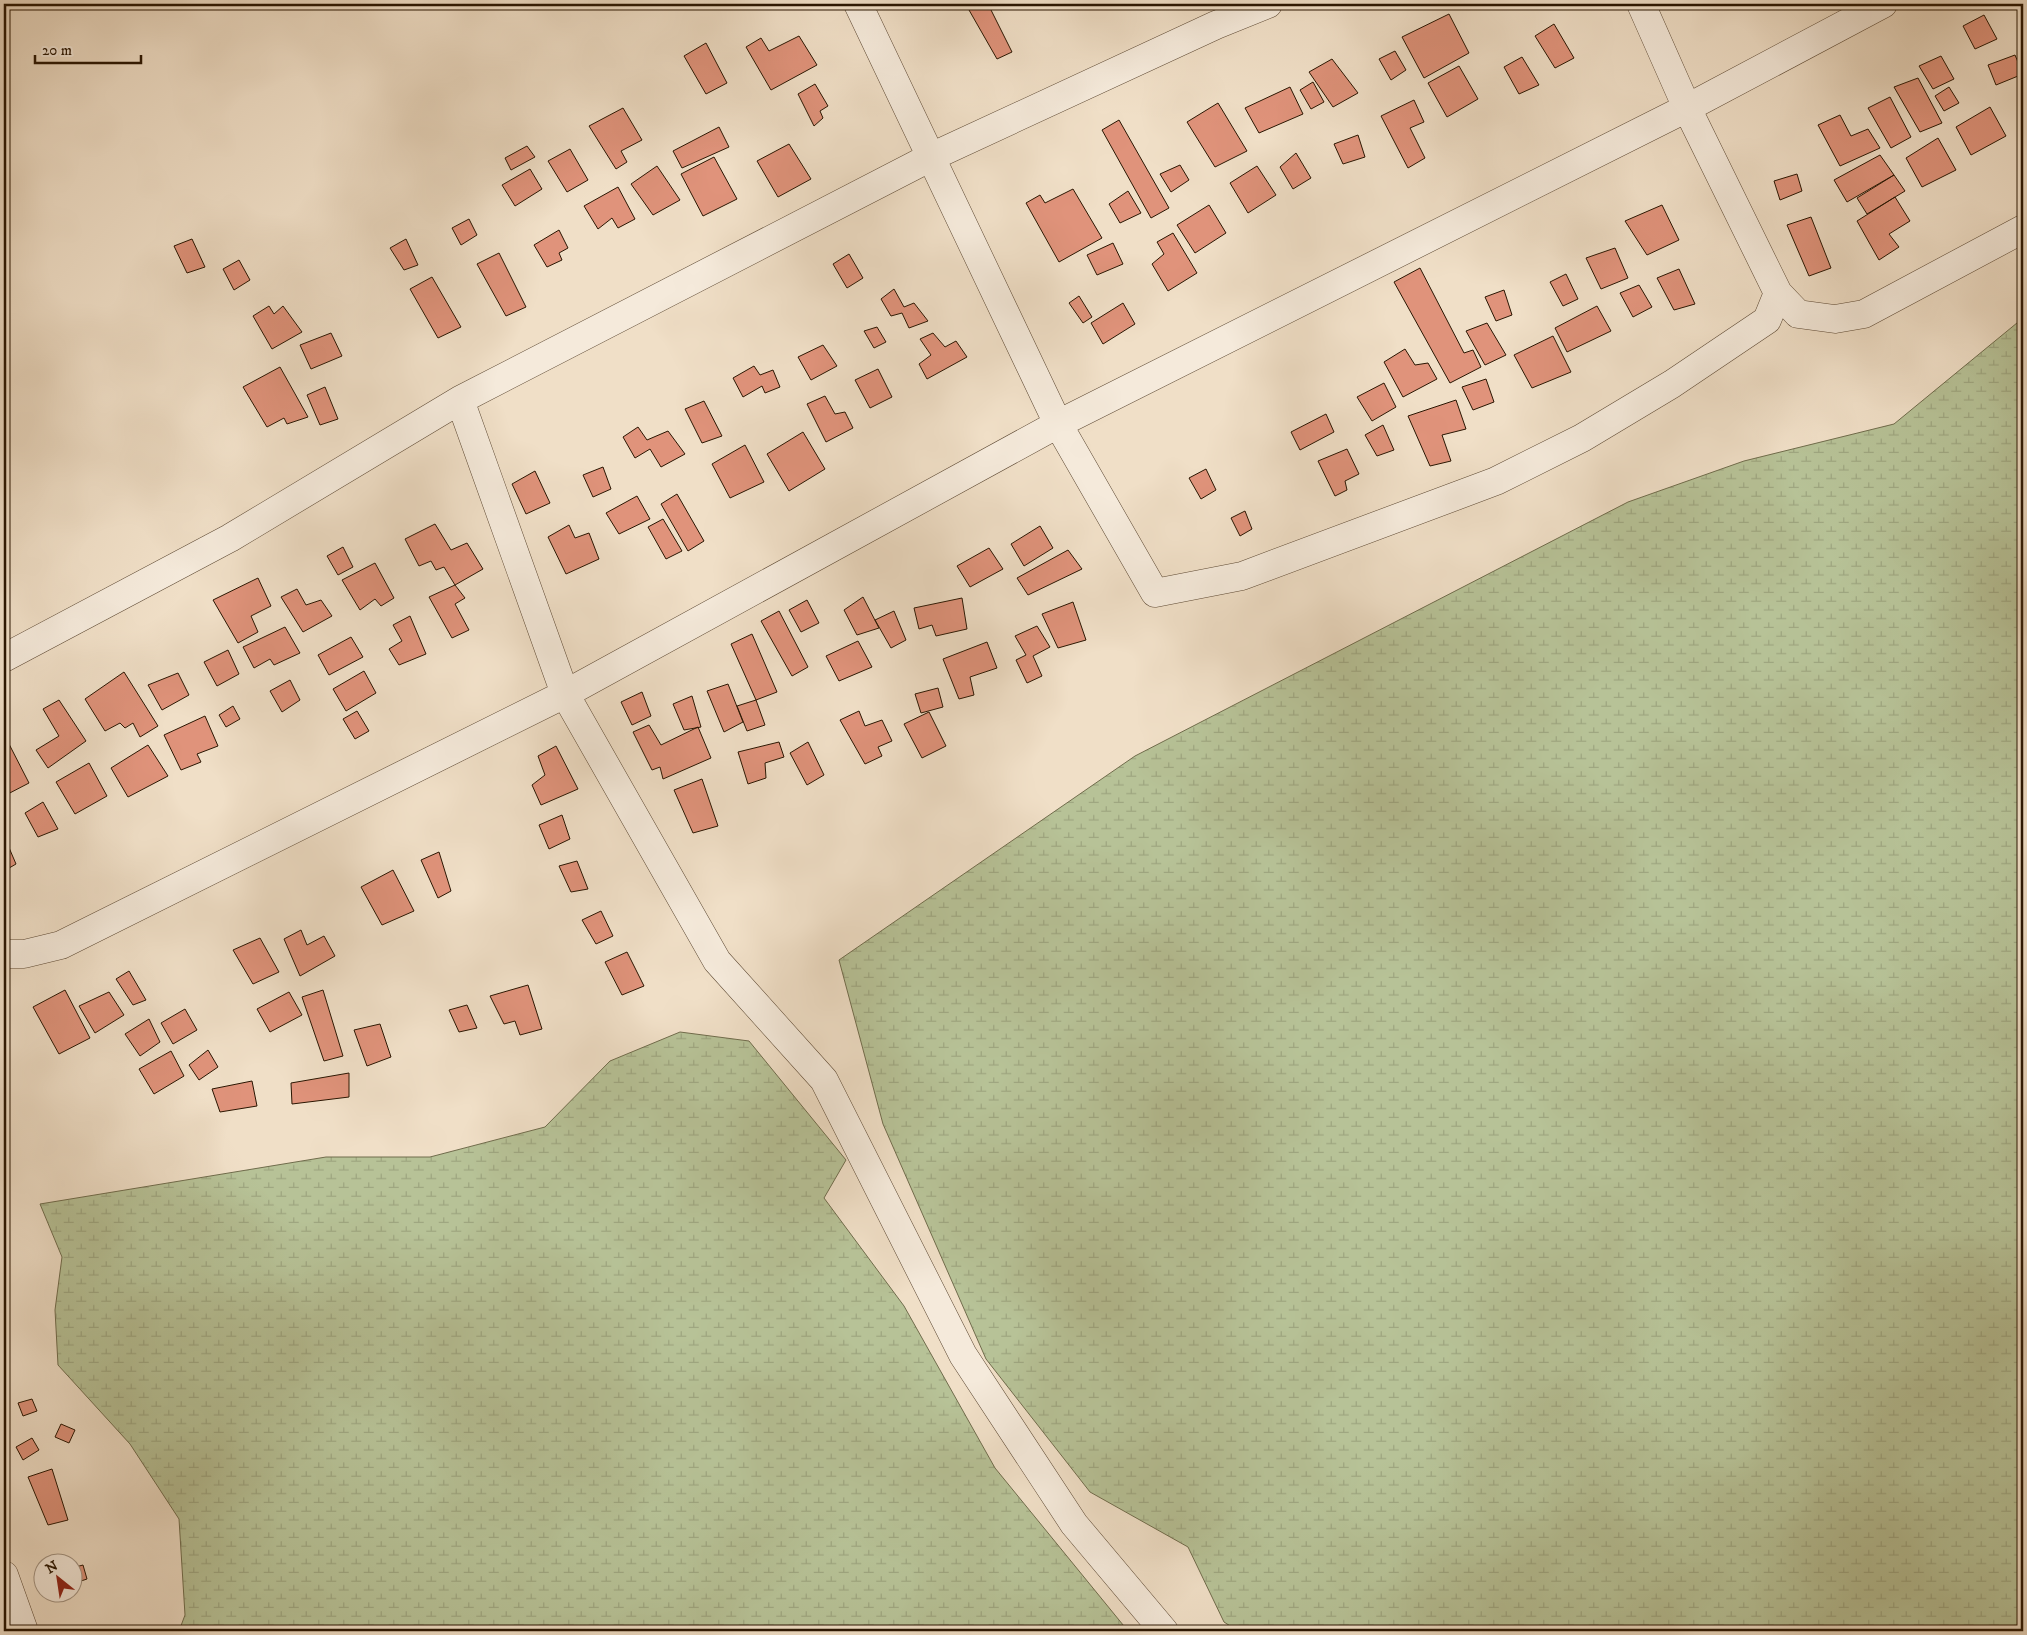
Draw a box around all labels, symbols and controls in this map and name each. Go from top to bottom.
scale bar [35,32,141,64]
text: 20 m [42,41,72,60]
north arrow [32,1552,82,1602]
text: N [43,1557,62,1578]

